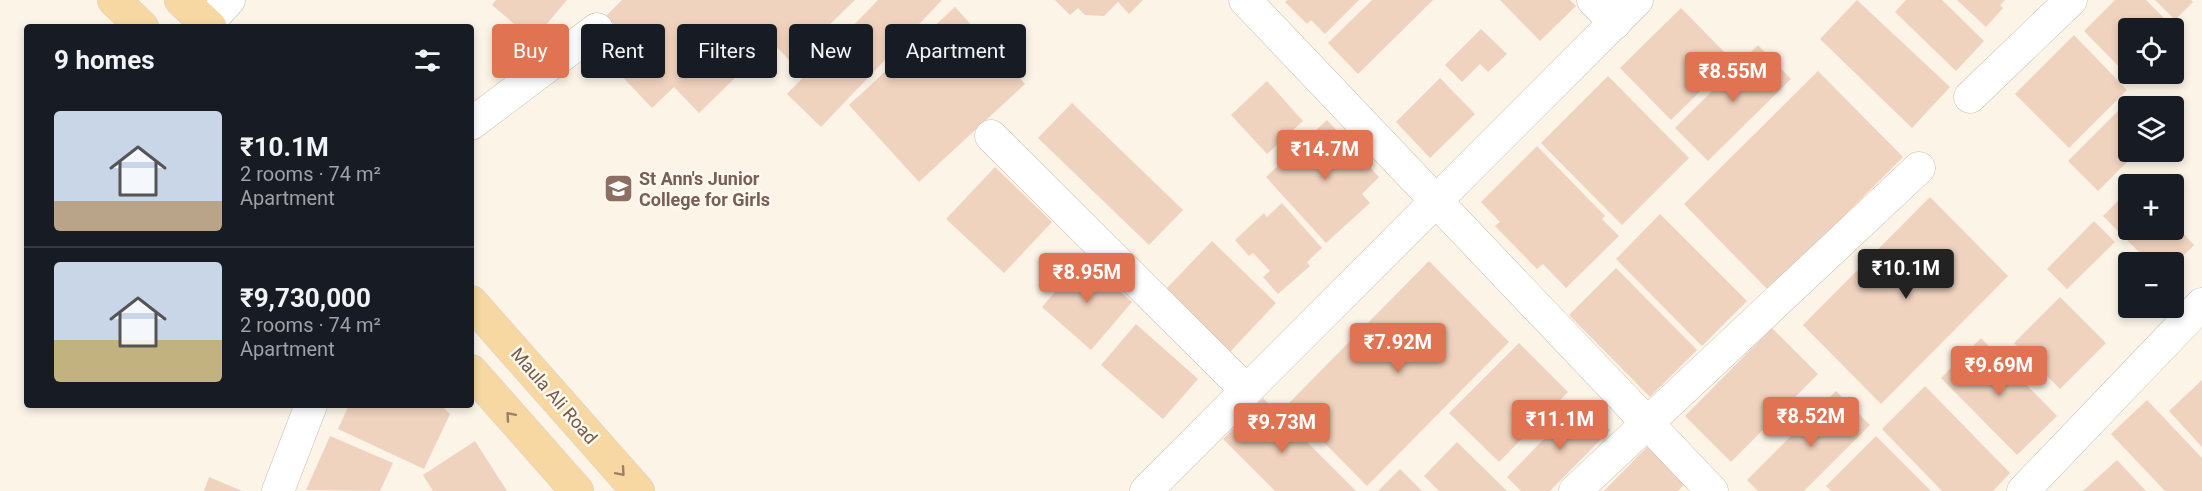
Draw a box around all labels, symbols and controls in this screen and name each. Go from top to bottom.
map controls [2118,18,2184,318]
button: locate [2118,18,2184,84]
chip: Buy [492,24,569,78]
chip: Rent [581,24,665,78]
chip: Filters [677,24,777,78]
chip: New [789,24,873,78]
chip: Apartment [885,24,1026,78]
icon: filters [411,44,444,77]
text: 9 homes [54,45,155,75]
pin: ₹8.55M [1684,52,1782,103]
text: ₹8.55M [1699,59,1767,83]
button: layers [2118,96,2184,162]
pin: ₹14.7M [1276,130,1374,181]
text: ₹10.1M [240,132,329,162]
icon: home [102,135,174,207]
text: ₹14.7M [1291,137,1359,161]
text: 2 rooms · 74 m² [240,162,381,186]
place label: St Ann's Junior College for Girls [639,168,770,210]
school or university icon: St Ann's Junior College for Girls [602,173,634,205]
button: + [2118,174,2184,240]
text: Apartment [240,186,335,210]
pin: ₹10.1M [1857,249,1955,300]
button: − [2118,252,2184,318]
pin: ₹8.95M [1038,253,1136,304]
text: ₹10.1M [1872,256,1940,280]
text: ₹8.95M [1053,260,1121,284]
text: ₹9,730,000 [240,283,371,313]
icon: home [102,286,174,358]
text: 2 rooms · 74 m² [240,313,381,337]
pin: ₹7.92M [1349,323,1447,374]
text: ₹7.92M [1364,330,1432,354]
text: Apartment [240,337,335,361]
street label: Maula Ali Road [507,343,602,448]
pin: ₹9.69M [1950,346,2048,397]
text: ₹9.69M [1965,353,2033,377]
pin: ₹8.52M [1762,397,1860,448]
pin: ₹11.1M [1511,400,1609,451]
pin: ₹9.73M [1233,403,1331,454]
text: ₹8.52M [1777,404,1845,428]
text: ₹11.1M [1526,407,1594,431]
text: ₹9.73M [1248,410,1316,434]
one-way arrow [506,412,517,423]
one-way arrow [614,465,625,475]

